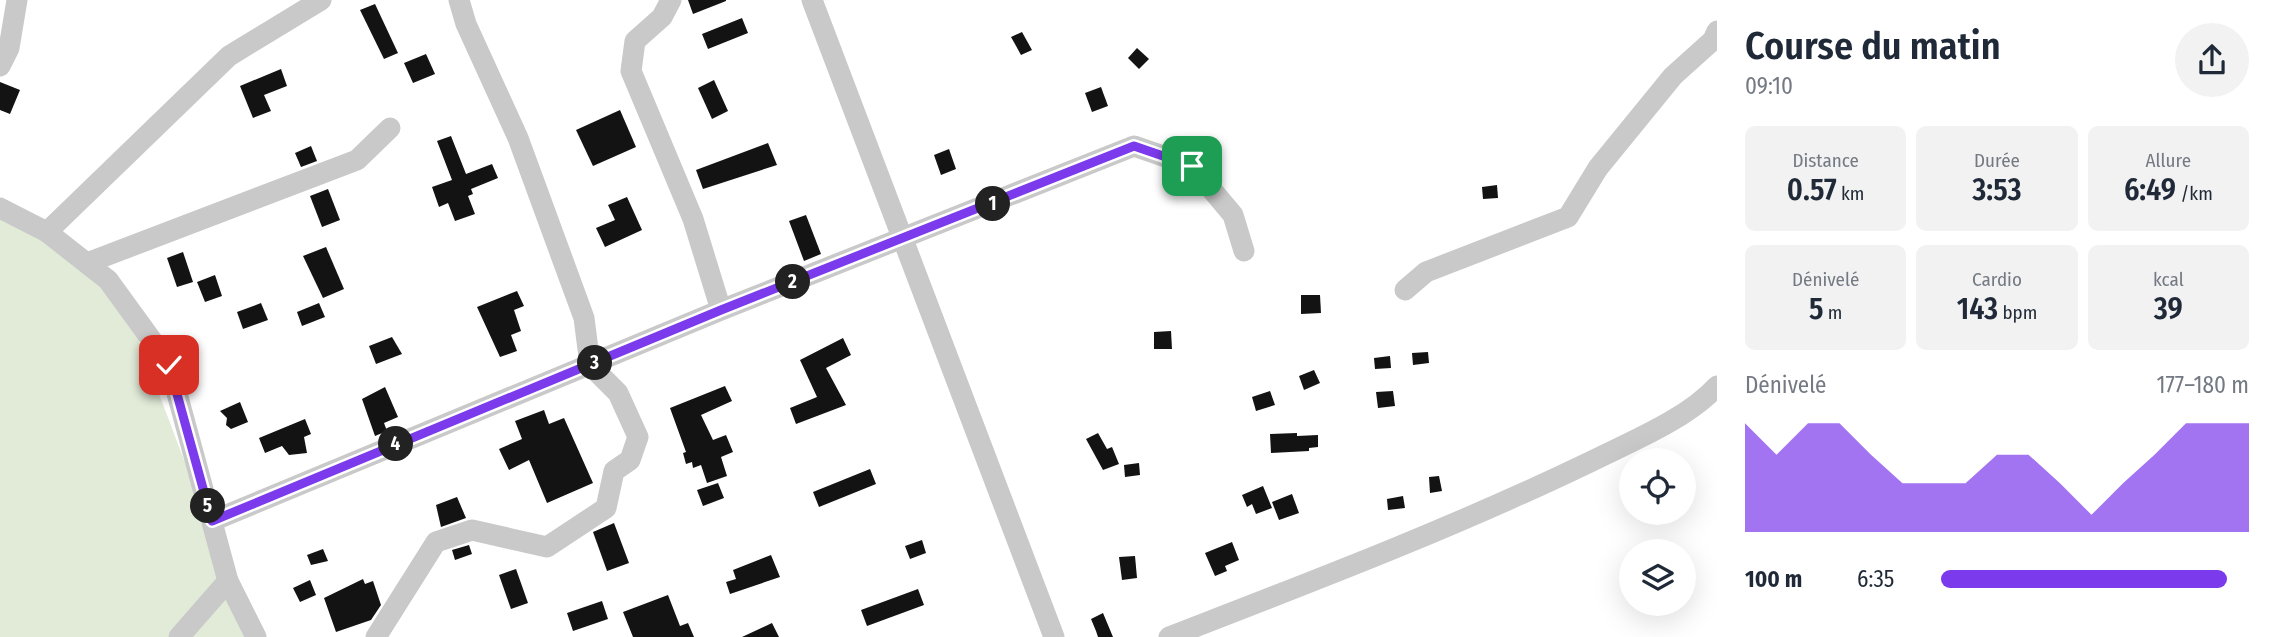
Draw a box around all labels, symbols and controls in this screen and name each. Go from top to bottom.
text: Course du matin [1745,23,2001,69]
button: share [2175,23,2249,97]
text: 09:10 [1745,72,1793,100]
pin [1162,136,1222,196]
icon: arrive [1173,147,1211,185]
text: Distance [1792,149,1859,172]
text: Durée [1974,149,2020,172]
text: Allure [2146,149,2191,172]
text: 0.57 [1787,172,1837,208]
text: 3:53 [1972,172,2022,208]
text: 6:49 [2124,172,2176,208]
text: km [1837,182,1864,205]
text: /km [2176,182,2213,205]
pin: 1 [976,186,1010,222]
text: 1 [988,192,997,215]
pin: 2 [776,264,810,300]
text: Dénivelé [1792,268,1859,291]
text: Cardio [1972,268,2022,291]
text: kcal [2153,268,2184,291]
text: 2 [788,270,797,293]
text: 5 [1809,291,1823,327]
text: 143 [1957,291,1998,327]
text: 39 [2154,291,2183,327]
text: m [1823,301,1842,324]
text: bpm [1998,301,2037,324]
pin [139,335,199,395]
icon: check [150,346,188,384]
pin: 3 [578,346,612,380]
text: 3 [590,351,599,374]
text: Dénivelé [1745,371,1826,399]
text: 177–180 m [2156,371,2249,399]
pin: 4 [378,426,414,462]
text: 4 [391,432,400,455]
map controls [1619,448,1696,616]
button: locate [1619,448,1696,525]
pin: 5 [190,489,226,524]
text: 5 [203,494,212,517]
button: layers [1619,539,1696,616]
text: 100 m [1745,565,1802,593]
text: 6:35 [1857,565,1894,593]

